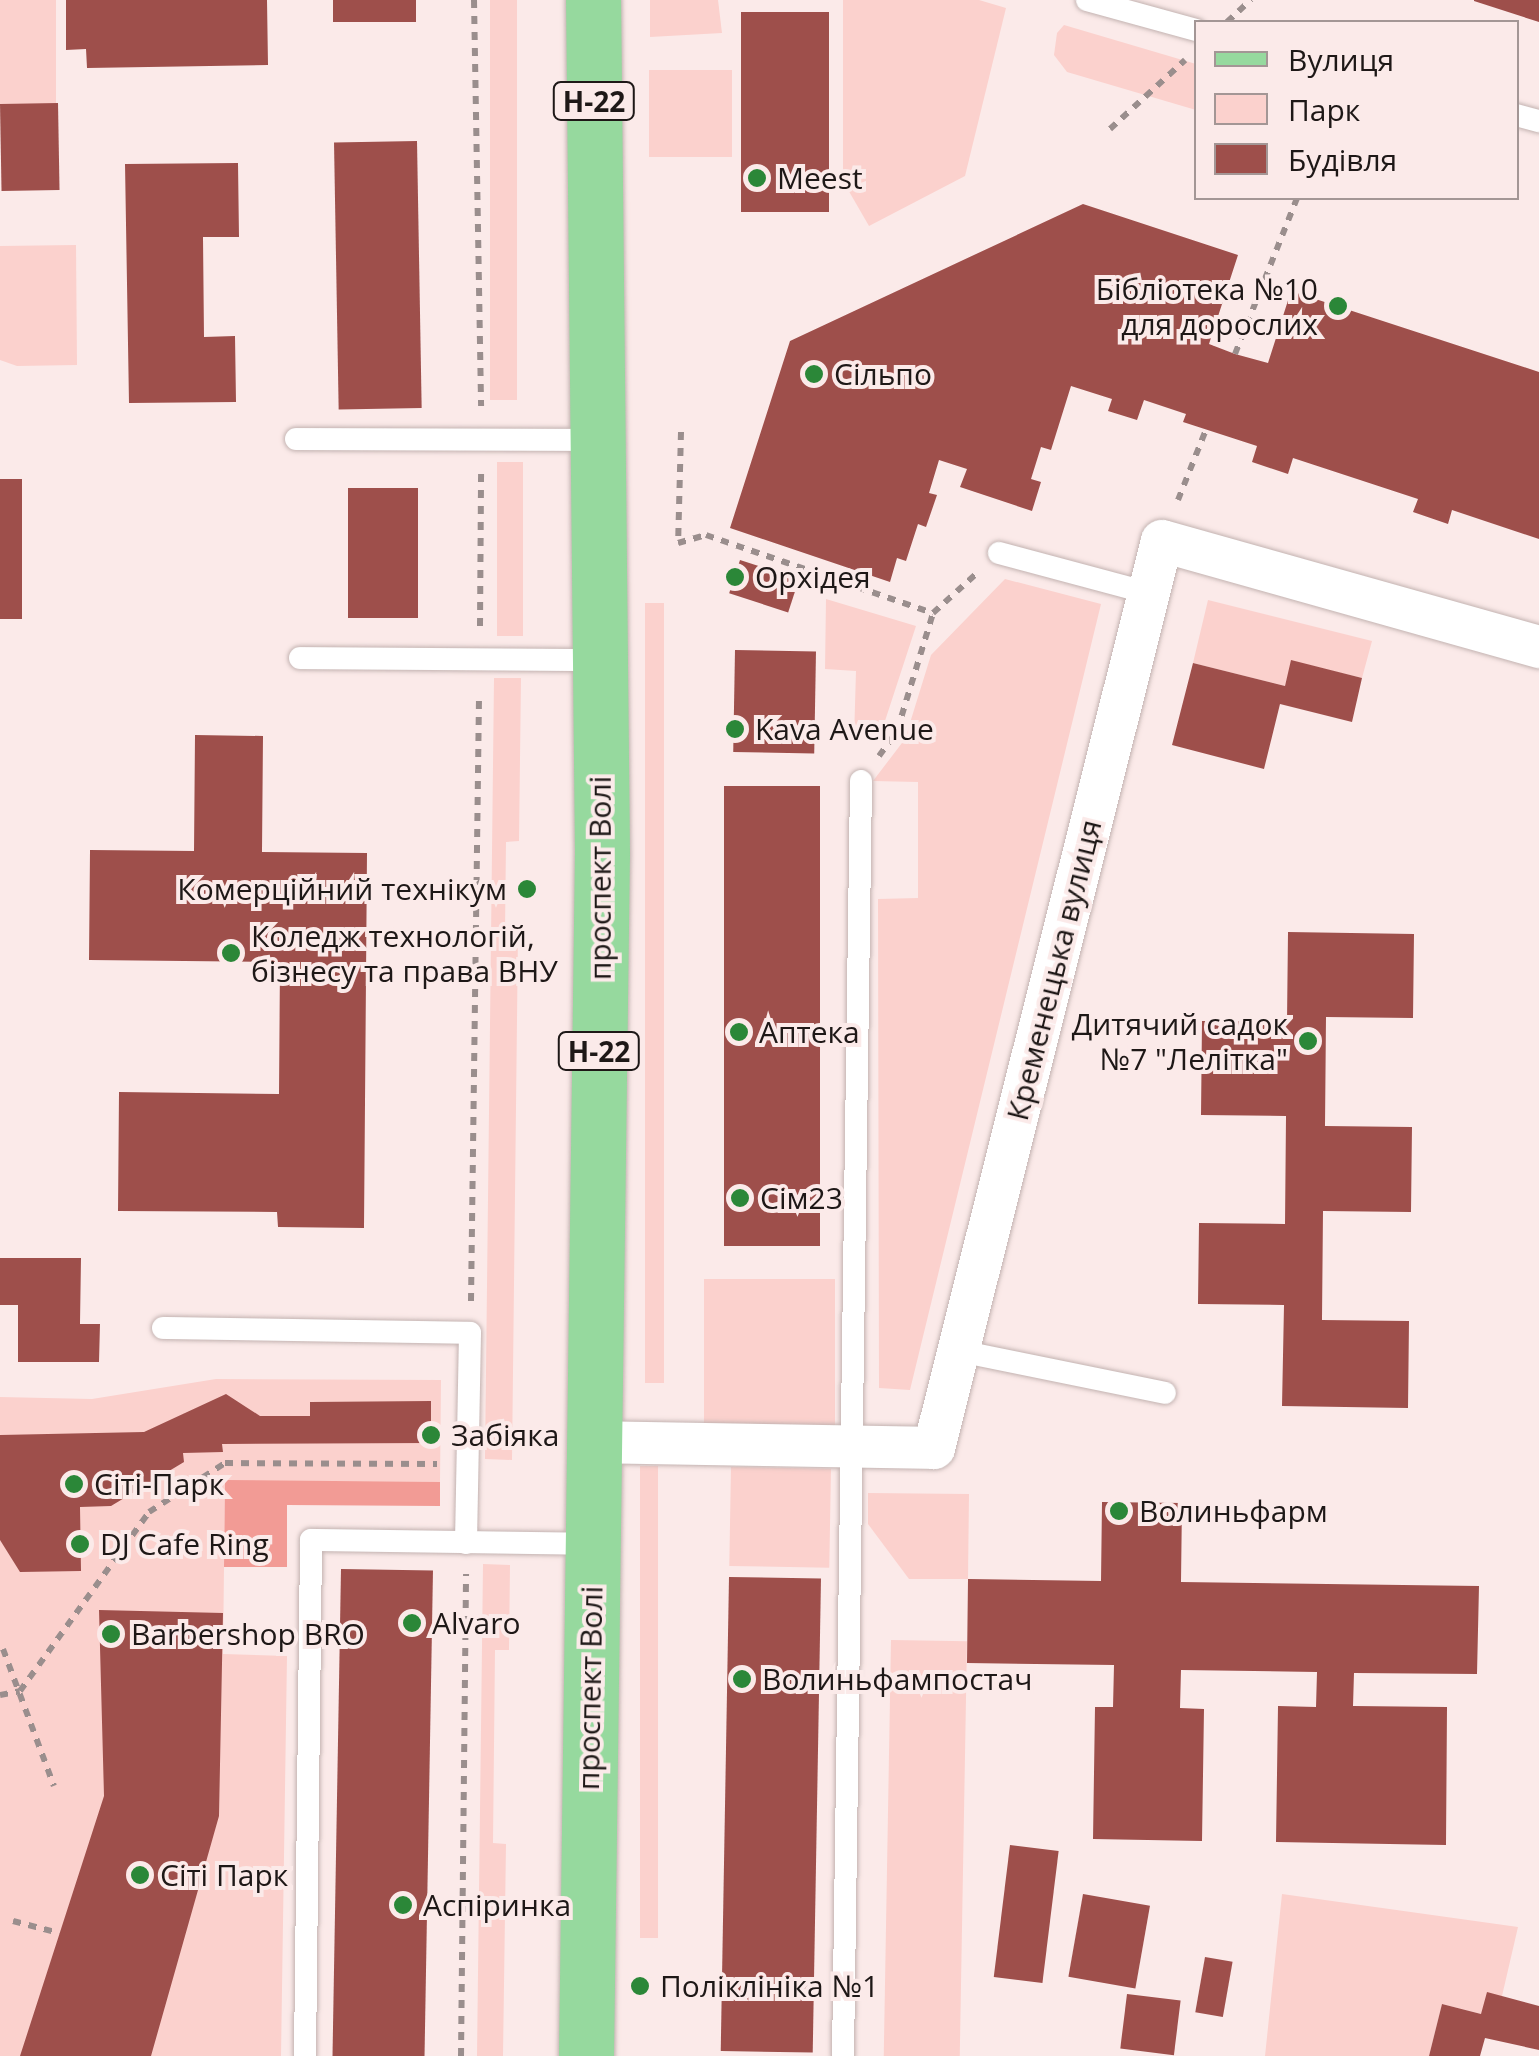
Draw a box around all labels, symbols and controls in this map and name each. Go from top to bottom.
legend [1194,20,1519,200]
text: Вулиця [1288,39,1394,80]
road number: Н-22 [552,78,636,124]
text: Парк [1288,89,1360,130]
text: Будівля [1288,139,1397,180]
place label: Meest [777,160,863,196]
marker: Meest [746,167,768,189]
place label: Бібліотека №10 для дорослих [1096,271,1318,342]
marker: Бібліотека №10 для дорослих [1327,295,1349,317]
place label: Сільпо [834,356,932,392]
marker: Сільпо [803,363,825,385]
place label: Орхідея [755,559,871,595]
marker: Орхідея [724,566,746,588]
place label: Kava Avenue [755,711,934,747]
marker: Kava Avenue [724,718,746,740]
street label: проспект Волі [582,776,618,980]
street label: Кременецька вулиця [999,816,1109,1124]
place label: Комерційний технікум [177,871,507,907]
marker: Комерційний технікум [516,878,538,900]
place label: Коледж технологій, бізнесу та права ВНУ [251,918,558,988]
marker: Коледж технологій, бізнесу та права ВНУ [220,942,242,964]
place label: Дитячий садок №7 "Лелітка" [1072,1006,1288,1076]
place label: Аптека [759,1014,860,1050]
marker: Аптека [728,1021,750,1043]
road number: Н-22 [556,1028,642,1074]
marker: Дитячий садок №7 "Лелітка" [1297,1030,1319,1052]
place label: Сім23 [760,1180,843,1216]
marker: Сім23 [729,1187,751,1209]
place label: Забіяка [451,1417,559,1453]
marker: Забіяка [420,1424,442,1446]
place label: Сіті-Парк [94,1466,224,1502]
marker: Сіті-Парк [63,1473,85,1495]
place label: Волиньфарм [1139,1493,1328,1529]
marker: Волиньфарм [1108,1500,1130,1522]
place label: DJ Cafe Ring [100,1526,269,1562]
marker: DJ Cafe Ring [69,1533,91,1555]
street label: проспект Волі [570,1585,610,1791]
place label: Alvaro [432,1605,521,1641]
marker: Alvaro [401,1612,423,1634]
place label: Barbershop BRO [131,1616,365,1652]
marker: Barbershop BRO [100,1623,122,1645]
place label: Волиньфампостач [762,1661,1032,1697]
marker: Волиньфампостач [731,1668,753,1690]
place label: Сіті Парк [160,1857,288,1893]
marker: Сіті Парк [129,1864,151,1886]
place label: Аспіринка [423,1887,571,1923]
marker: Аспіринка [392,1894,414,1916]
place label: Поліклініка №1 [660,1968,879,2004]
marker: Поліклініка №1 [629,1975,651,1997]

